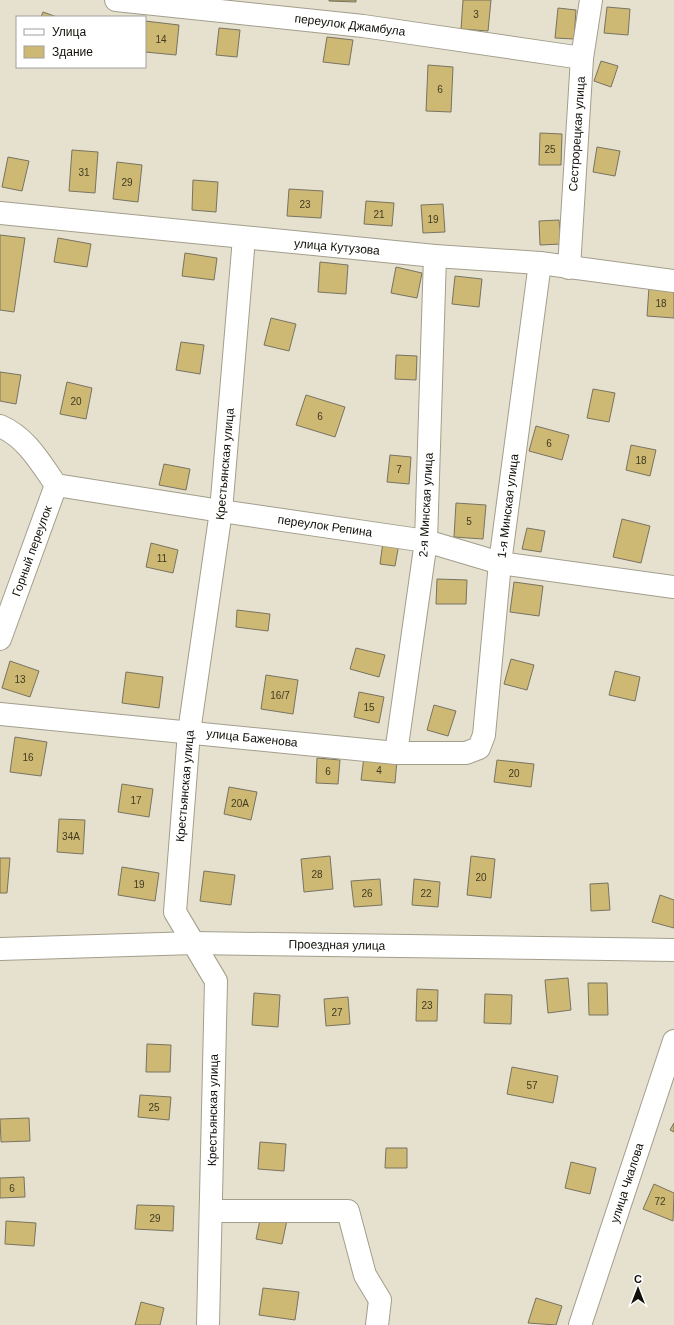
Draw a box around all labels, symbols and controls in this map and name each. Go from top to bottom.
house number: 3 [473,9,479,20]
street label: переулок Джамбула [294,11,406,39]
legend [16,16,146,68]
text: Улица [52,25,86,39]
house number: 14 [155,34,167,45]
text: Здание [52,45,93,59]
street label: Сестрорецкая улица [566,76,588,192]
house number: 6 [437,84,443,95]
house number: 25 [544,144,556,155]
house number: 31 [78,167,90,178]
house number: 29 [121,177,133,188]
house number: 23 [299,199,311,210]
house number: 21 [373,209,385,220]
house number: 19 [427,214,439,225]
street label: улица Кутузова [294,236,381,258]
house number: 18 [655,298,667,309]
house number: 20 [70,396,82,407]
street label: Крестьянская улица [213,407,237,521]
house number: 6 [317,411,323,422]
house number: 6 [546,438,552,449]
street label: 2-я Минская улица [416,452,436,558]
street label: 1-я Минская улица [495,453,521,559]
house number: 18 [635,455,647,466]
house number: 7 [396,464,402,475]
street label: Горный переулок [9,503,55,598]
street label: переулок Репина [277,512,373,540]
house number: 5 [466,516,472,527]
house number: 11 [157,553,168,564]
house number: 13 [14,674,26,685]
house number: 16/7 [270,690,290,701]
house number: 15 [363,702,375,713]
street label: улица Баженова [206,726,299,750]
street label: Крестьянская улица [173,729,197,843]
house number: 16 [22,752,34,763]
house number: 4 [376,765,382,776]
house number: 6 [325,766,331,777]
house number: 20 [508,768,520,779]
house number: 17 [130,795,142,806]
house number: 20А [231,798,249,809]
house number: 34А [62,831,80,842]
house number: 28 [311,869,323,880]
house number: 20 [475,872,487,883]
house number: 19 [133,879,145,890]
house number: 26 [361,888,373,899]
house number: 22 [420,888,432,899]
street label: Проездная улица [289,937,386,953]
house number: 23 [421,1000,433,1011]
house number: 27 [331,1007,343,1018]
street label: Крестьянская улица [205,1053,221,1166]
house number: 57 [526,1080,538,1091]
house number: 25 [148,1102,160,1113]
street label: улица Чкалова [607,1141,647,1225]
house number: 6 [9,1183,15,1194]
house number: 72 [654,1196,666,1207]
house number: 29 [149,1213,161,1224]
north arrow [618,1269,658,1309]
text: С [634,1273,642,1285]

